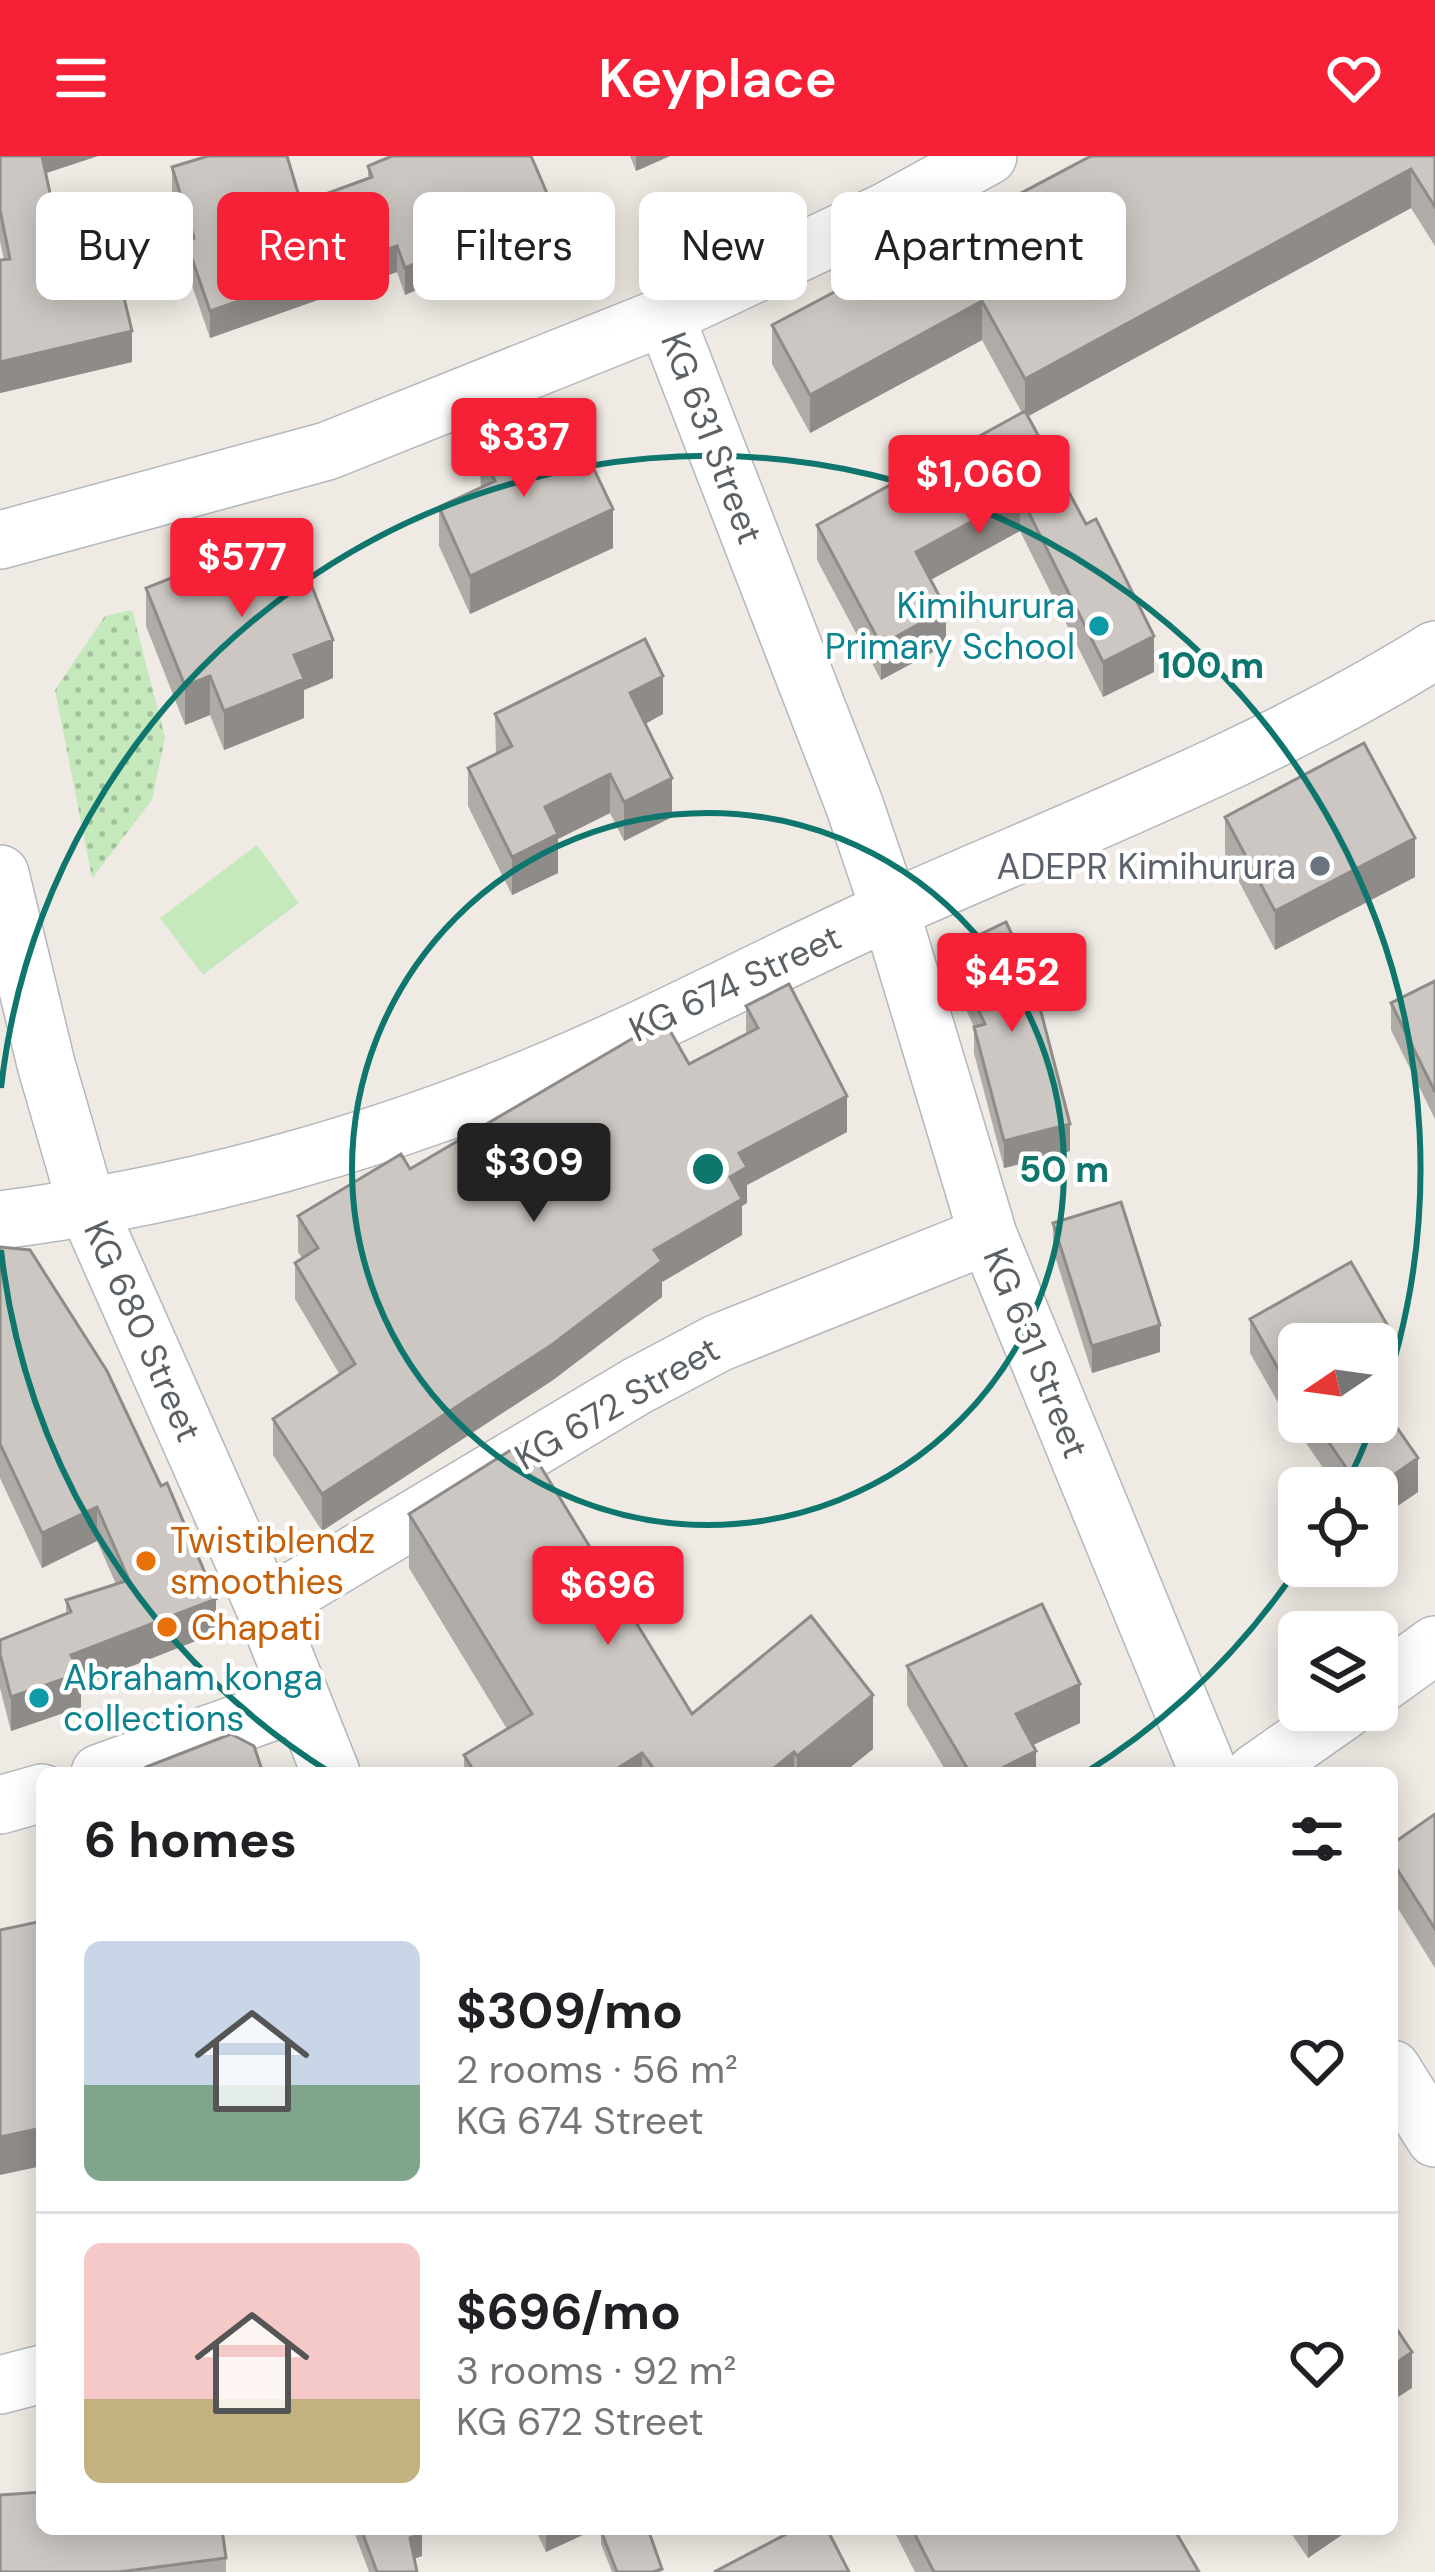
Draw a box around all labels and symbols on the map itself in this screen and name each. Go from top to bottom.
street label: KG 631 Street [650,326,774,550]
pin: $337 [453,398,595,500]
pin: $1,060 [881,435,1077,537]
pin: $577 [171,518,313,620]
place label: Kimihurura Primary School [825,582,1075,670]
marker: Kimihurura Primary School [1086,613,1112,639]
text: 100 m [1158,642,1264,689]
place label: ADEPR Kimihurura [997,843,1296,890]
marker: ADEPR Kimihurura [1307,853,1333,879]
street label: KG 674 Street [621,913,849,1053]
pin: $452 [941,933,1083,1035]
pin: $309 [463,1123,605,1225]
text: 50 m [1019,1146,1109,1193]
centre of rings [687,1148,729,1190]
street label: KG 680 Street [73,1213,213,1449]
street label: KG 631 Street [973,1241,1099,1465]
north arrow [1278,1323,1398,1443]
street label: KG 672 Street [506,1325,728,1481]
place label: Twistiblendz smoothies [170,1517,375,1605]
pin: $696 [537,1546,679,1648]
marker: Twistiblendz smoothies [133,1548,159,1574]
place label: Chapati [191,1604,321,1651]
marker: Chapati [154,1614,180,1640]
place label: Abraham konga collections [63,1654,323,1742]
marker: Abraham konga collections [26,1685,52,1711]

